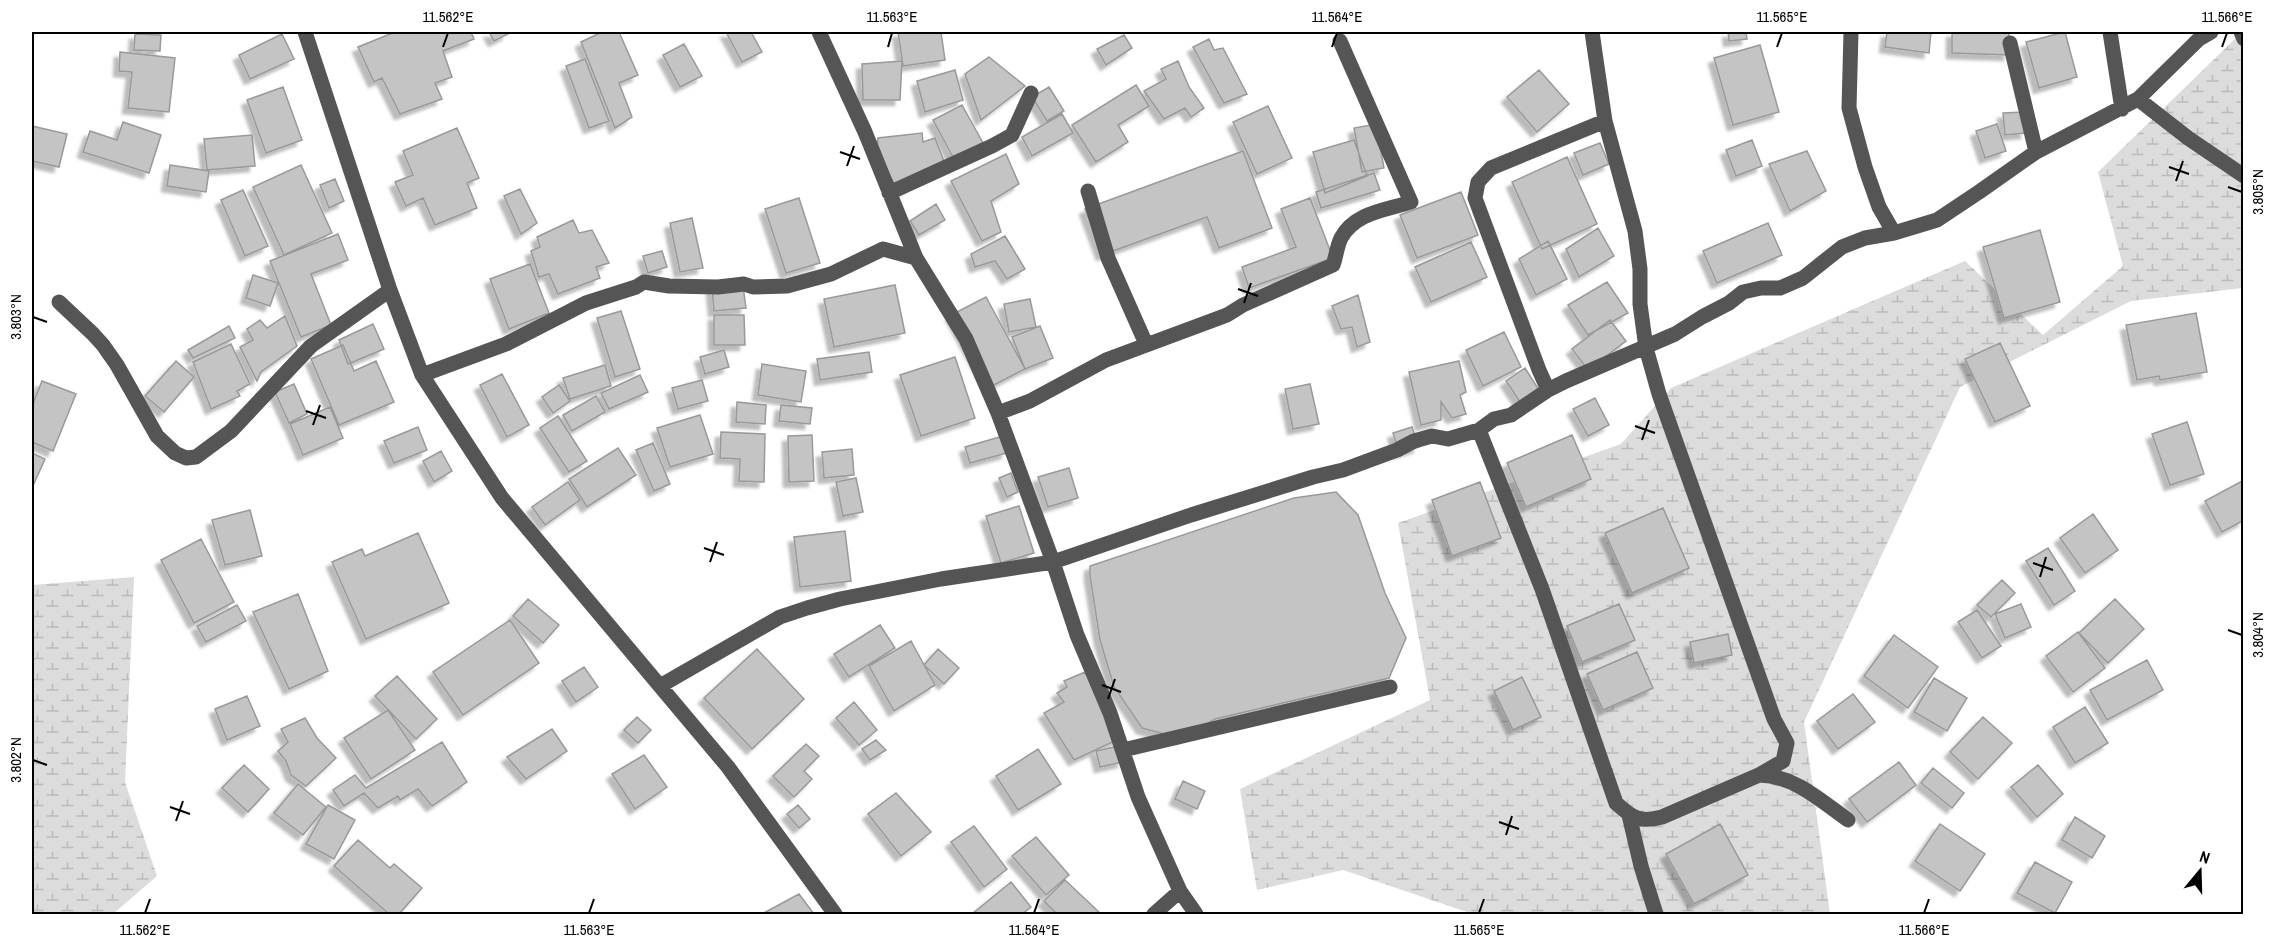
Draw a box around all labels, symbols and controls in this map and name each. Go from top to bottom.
text: 11.562°E [423,6,473,27]
text: 11.563°E [867,6,917,27]
text: 11.564°E [1312,6,1362,27]
text: 11.565°E [1757,6,1807,27]
text: 11.566°E [2202,6,2252,27]
text: 3.805°N [2247,169,2268,215]
text: 3.803°N [5,294,26,340]
text: 3.804°N [2247,612,2268,658]
text: 3.802°N [5,737,26,783]
north arrow [2170,841,2230,901]
text: N [2197,845,2213,869]
text: 11.562°E [120,919,170,940]
text: 11.563°E [564,919,614,940]
text: 11.564°E [1009,919,1059,940]
text: 11.565°E [1454,919,1504,940]
text: 11.566°E [1899,919,1949,940]

